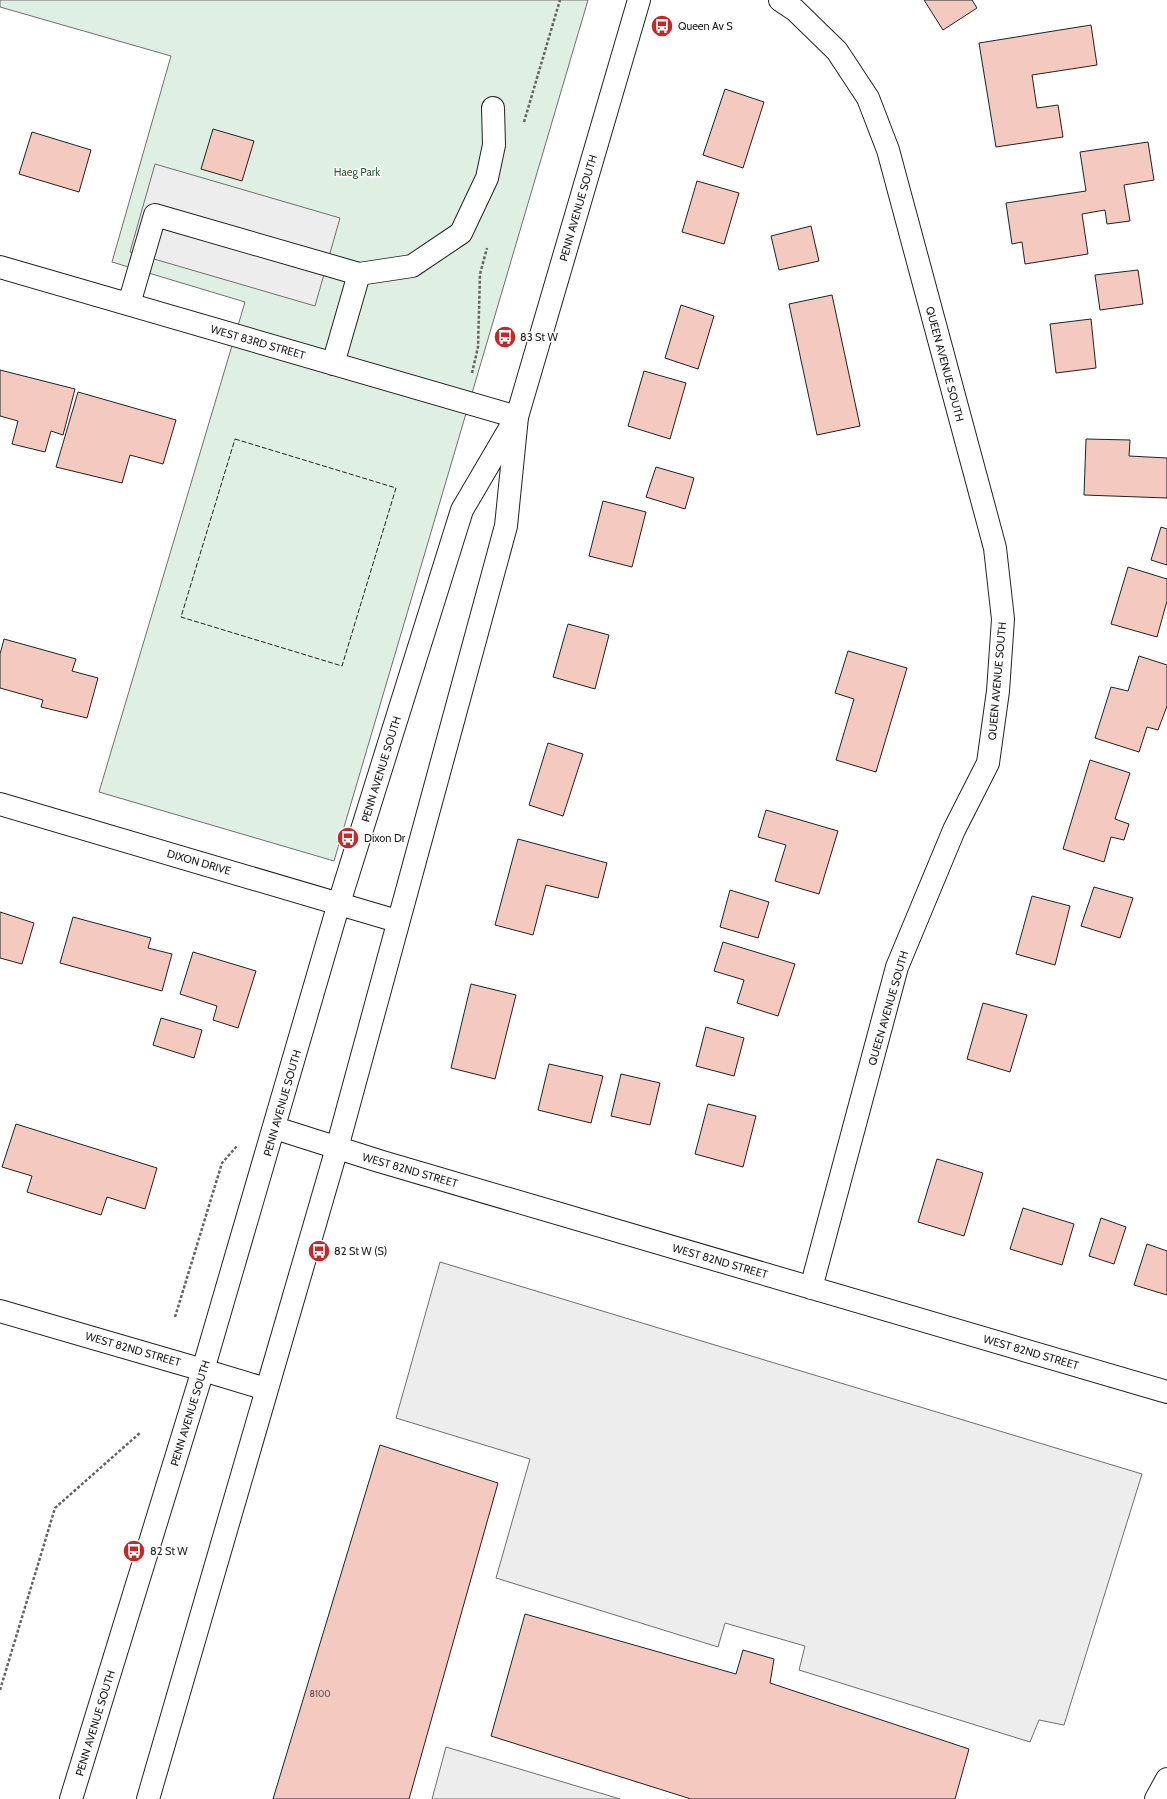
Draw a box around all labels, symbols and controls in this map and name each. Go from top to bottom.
bus stop icon: Queen Av S [649,13,675,39]
place label: Queen Av S [678,19,733,33]
street label: PENN AVENUE SOUTH [556,153,600,263]
park label: Haeg Park [334,165,380,179]
street label: QUEEN AVENUE SOUTH [923,305,967,423]
street label: WEST 83RD STREET [209,322,307,362]
bus stop icon: 83 St W [492,324,518,350]
place label: 83 St W [520,330,559,344]
street label: QUEEN AVENUE SOUTH [985,621,1009,741]
street label: PENN AVENUE SOUTH [358,714,404,824]
bus stop icon: Dixon Dr [335,825,361,851]
place label: Dixon Dr [364,831,406,845]
street label: DIXON DRIVE [165,846,233,878]
street label: QUEEN AVENUE SOUTH [865,949,911,1067]
street label: PENN AVENUE SOUTH [260,1048,304,1158]
street label: WEST 82ND STREET [361,1150,460,1190]
bus stop icon: 82 St W (S) [306,1238,332,1264]
street label: WEST 82ND STREET [671,1241,770,1281]
place label: 82 St W (S) [334,1244,387,1258]
street label: WEST 82ND STREET [84,1329,183,1369]
street label: WEST 82ND STREET [982,1332,1081,1372]
street label: PENN AVENUE SOUTH [167,1358,213,1468]
bus stop icon: 82 St W [121,1538,147,1564]
place label: 82 St W [150,1544,188,1558]
street label: PENN AVENUE SOUTH [72,1668,118,1778]
house number: 8100 [310,1688,330,1699]

